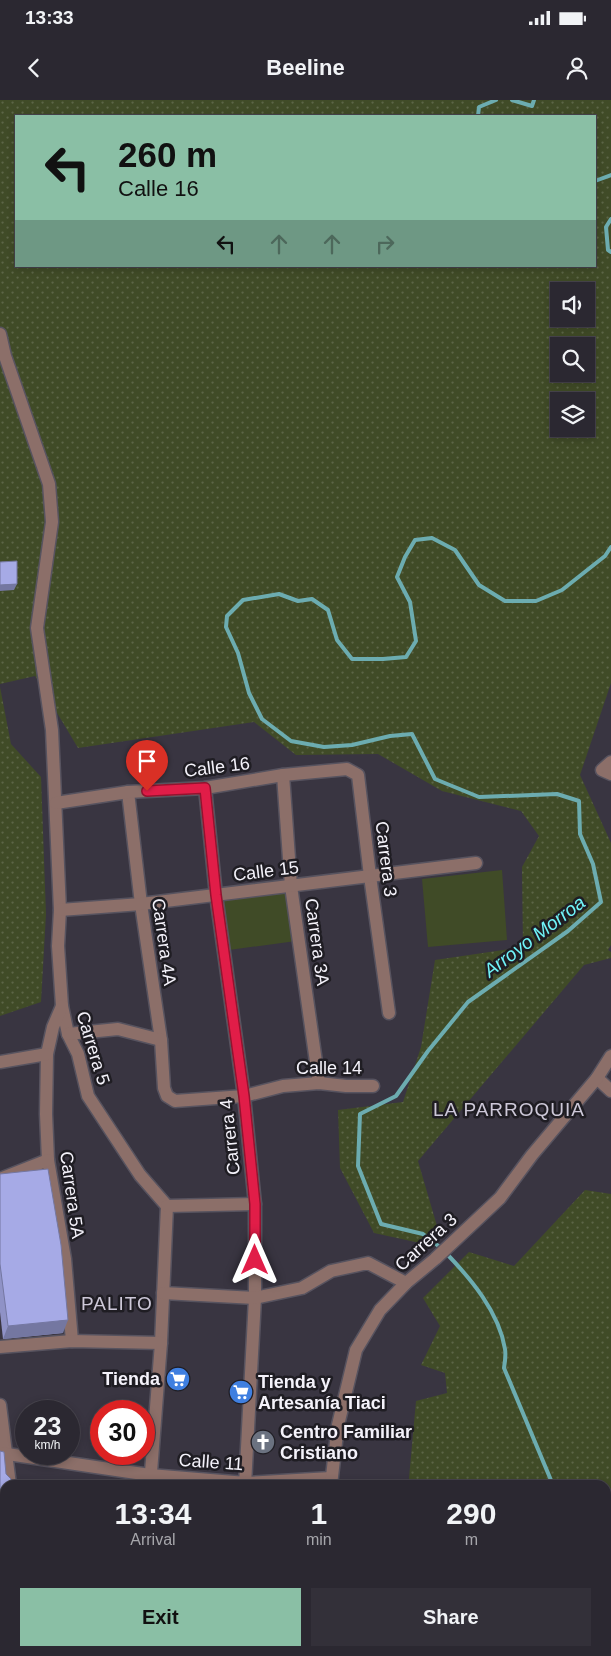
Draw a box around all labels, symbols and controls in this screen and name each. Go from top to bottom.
text: 13:33 [25,7,74,28]
icon: back [20,54,48,82]
icon: person [563,54,591,82]
text: Beeline [266,55,345,80]
icon: left [35,135,100,200]
text: 260 m [118,135,217,174]
text: Calle 16 [118,176,199,201]
icon: left [212,230,240,258]
icon: ahead [265,230,293,258]
icon: ahead [318,230,346,258]
icon: right [371,230,399,258]
map controls [550,282,595,437]
button: sound [550,282,595,327]
button: search [550,337,595,382]
button: layers [550,392,595,437]
pin [126,740,168,791]
icon: arrive [133,747,161,775]
street label: Calle 16 [183,753,251,781]
street label: Carrera 3 [371,820,401,898]
street label: Calle 15 [232,857,300,885]
water label: Arroyo Morroa [479,891,589,982]
street label: Carrera 4A [148,897,180,987]
street label: Carrera 3A [301,897,333,987]
street label: Carrera 5 [72,1009,114,1087]
street label: Calle 14 [296,1058,362,1078]
street label: Carrera 4 [216,1098,244,1176]
district label: LA PARROQUIA [433,1099,585,1120]
street label: Carrera 5A [56,1150,88,1240]
street label: Carrera 3 [391,1209,461,1275]
position arrow [228,1233,280,1285]
district label: PALITO [81,1293,153,1314]
supermarket icon: Tienda [165,1366,191,1392]
place label: Tienda [102,1369,161,1389]
place label: Tienda y Artesanía Tiaci [258,1372,386,1413]
supermarket icon: Tienda y Artesanía Tiaci [228,1379,254,1405]
speed limit sign: 30 [90,1400,155,1465]
text: 23 [34,1412,61,1440]
place label: Centro Familiar Cristiano [280,1422,412,1463]
church icon: Centro Familiar Cristiano [250,1429,276,1455]
text: km/h [34,1438,61,1452]
street label: Calle 11 [178,1450,244,1474]
text: 13:34 [115,1497,191,1530]
text: 1 [310,1497,327,1530]
text: 290 [446,1497,496,1530]
text: Arrival [130,1531,176,1548]
text: min [306,1531,332,1548]
text: m [465,1531,478,1548]
button: Exit [20,1588,301,1646]
button: Share [311,1588,591,1646]

